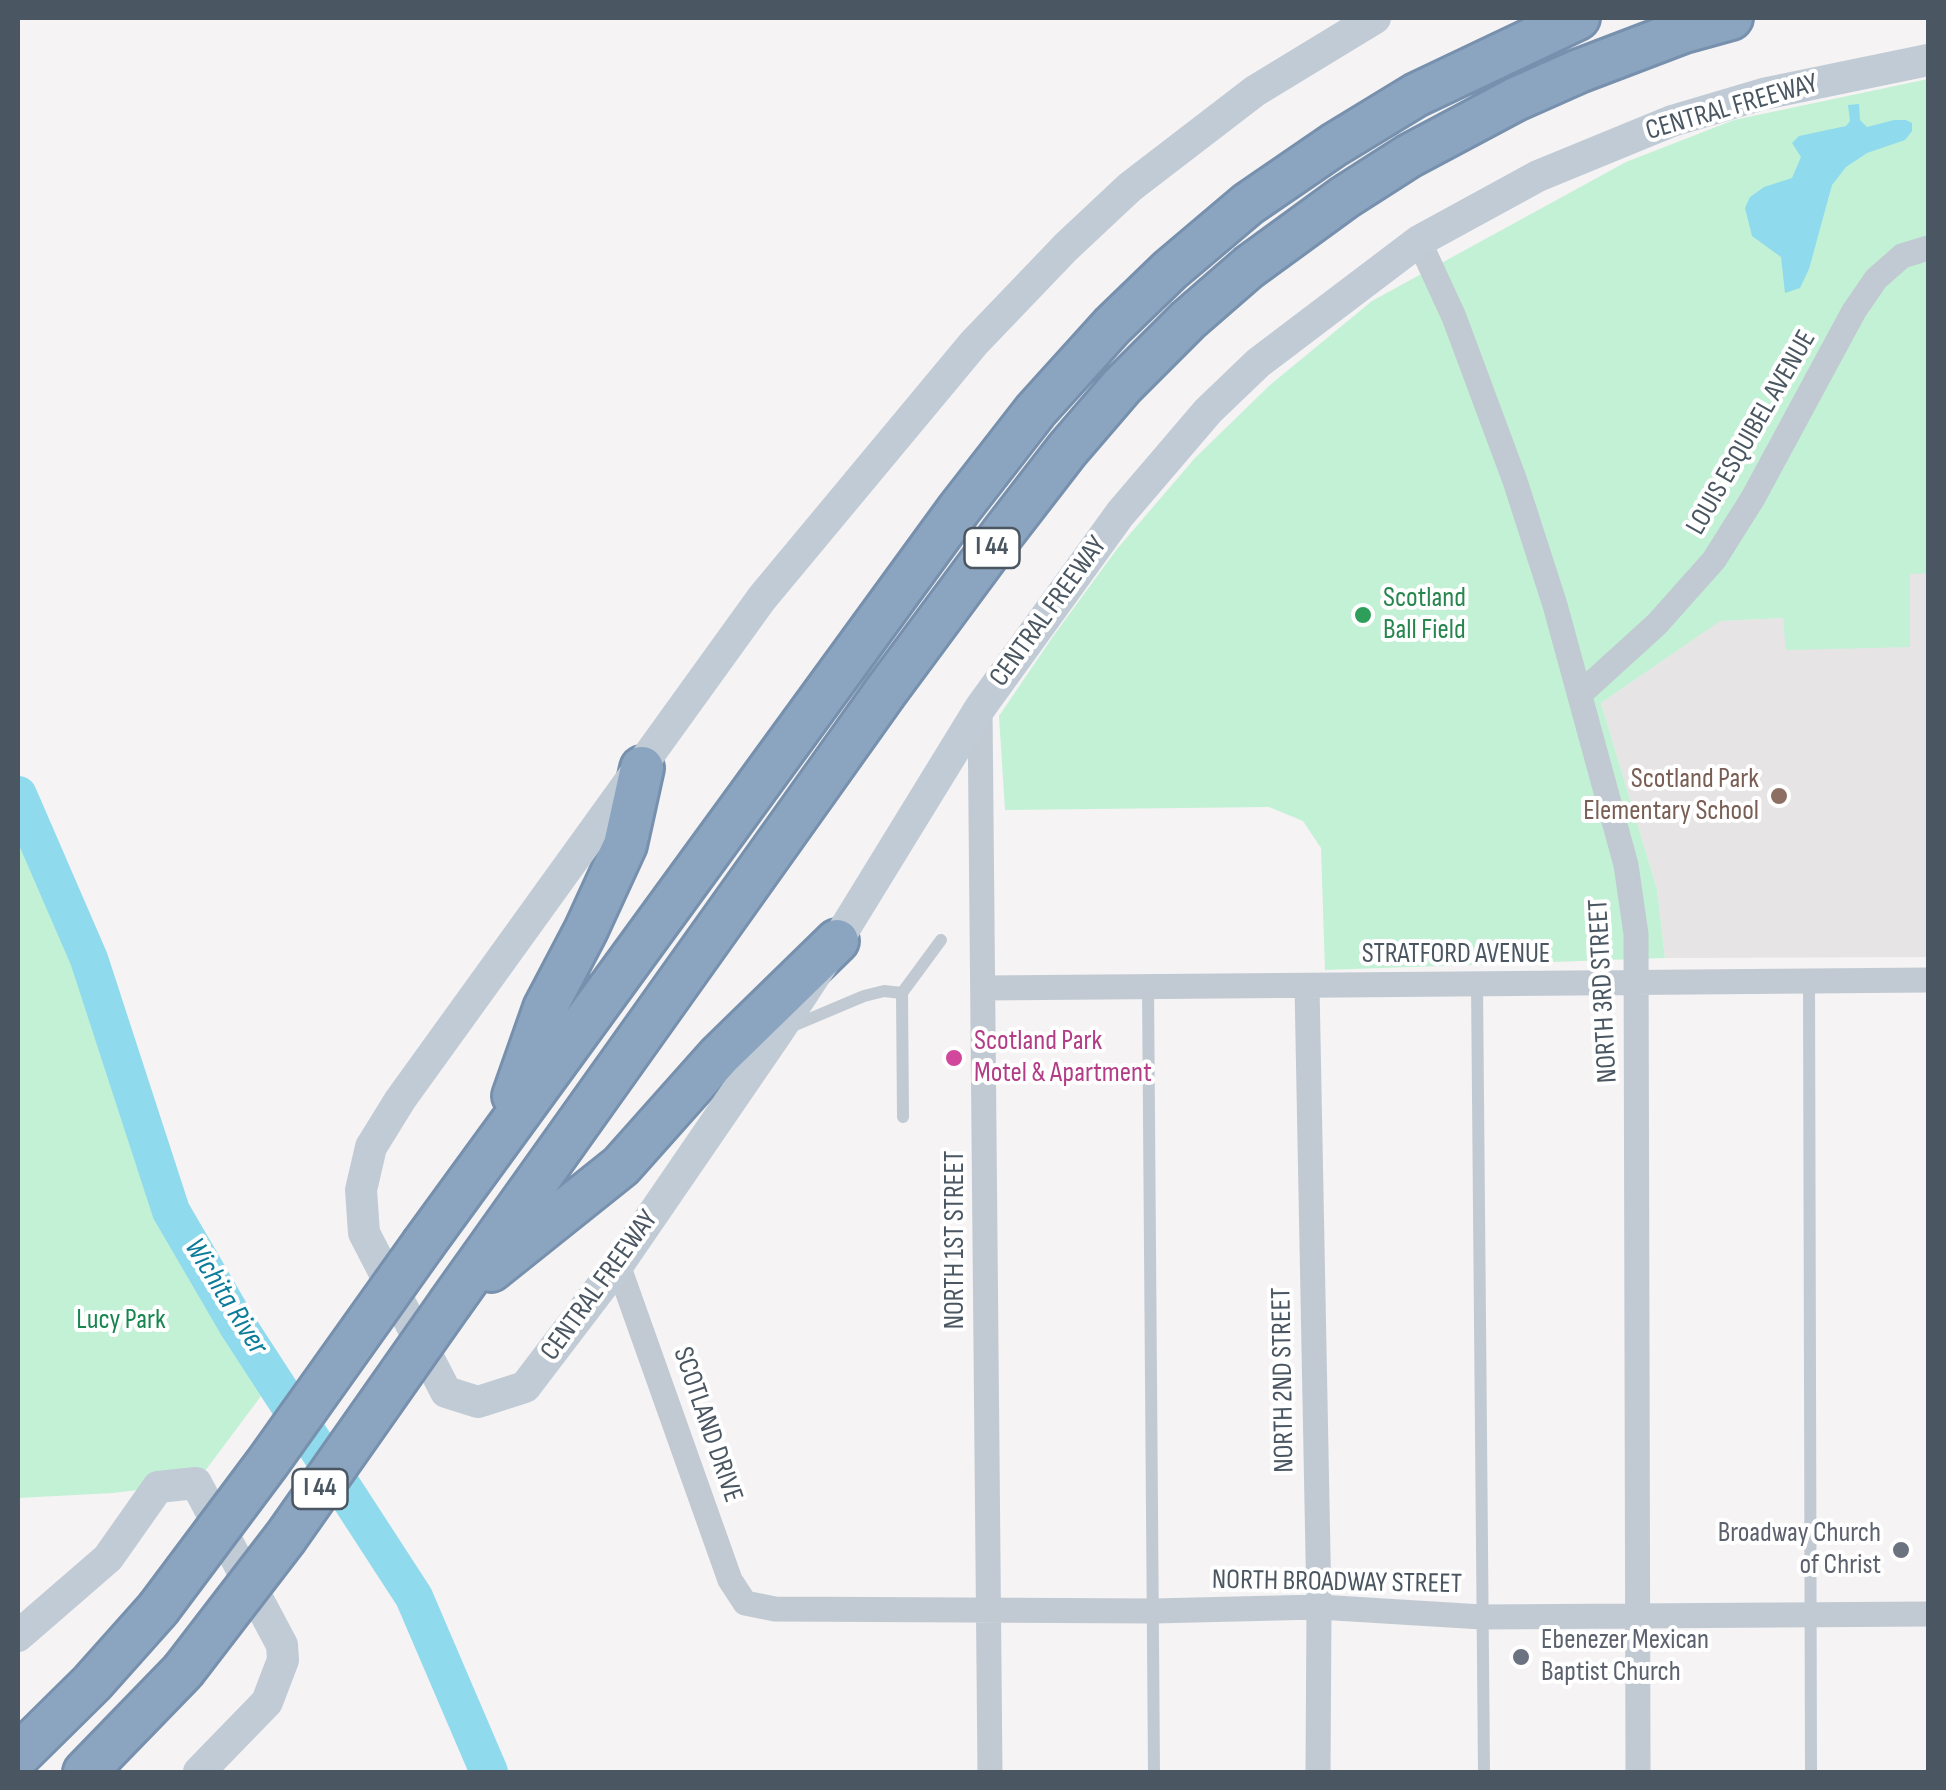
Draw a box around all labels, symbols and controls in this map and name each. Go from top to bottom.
street label: CENTRAL FREEWAY [1642,67,1822,149]
street label: LOUIS ESQUIBEL AVENUE [1680,325,1824,541]
road number: I 44 [964,528,1020,568]
street label: CENTRAL FREEWAY [983,530,1115,694]
place label: Scotland Ball Field [1383,582,1466,648]
marker: Scotland Ball Field [1352,604,1374,626]
place label: Scotland Park Elementary School [1583,763,1759,829]
marker: Scotland Park Elementary School [1768,785,1790,807]
street label: NORTH 3RD STREET [1582,898,1626,1084]
street label: STRATFORD AVENUE [1362,938,1550,972]
place label: Scotland Park Motel & Apartment [974,1025,1152,1091]
marker: Scotland Park Motel & Apartment [943,1047,965,1069]
street label: NORTH 1ST STREET [939,1151,973,1329]
street label: CENTRAL FREEWAY [534,1204,666,1368]
water label: Wichita River [175,1232,275,1362]
street label: NORTH 2ND STREET [1266,1287,1302,1473]
park label: Lucy Park [76,1304,166,1338]
street label: SCOTLAND DRIVE [665,1343,749,1507]
road number: I 44 [292,1469,348,1509]
place label: Broadway Church of Christ [1718,1517,1881,1583]
marker: Broadway Church of Christ [1890,1539,1912,1561]
street label: NORTH BROADWAY STREET [1212,1564,1462,1602]
place label: Ebenezer Mexican Baptist Church [1541,1624,1709,1690]
marker: Ebenezer Mexican Baptist Church [1510,1646,1532,1668]

